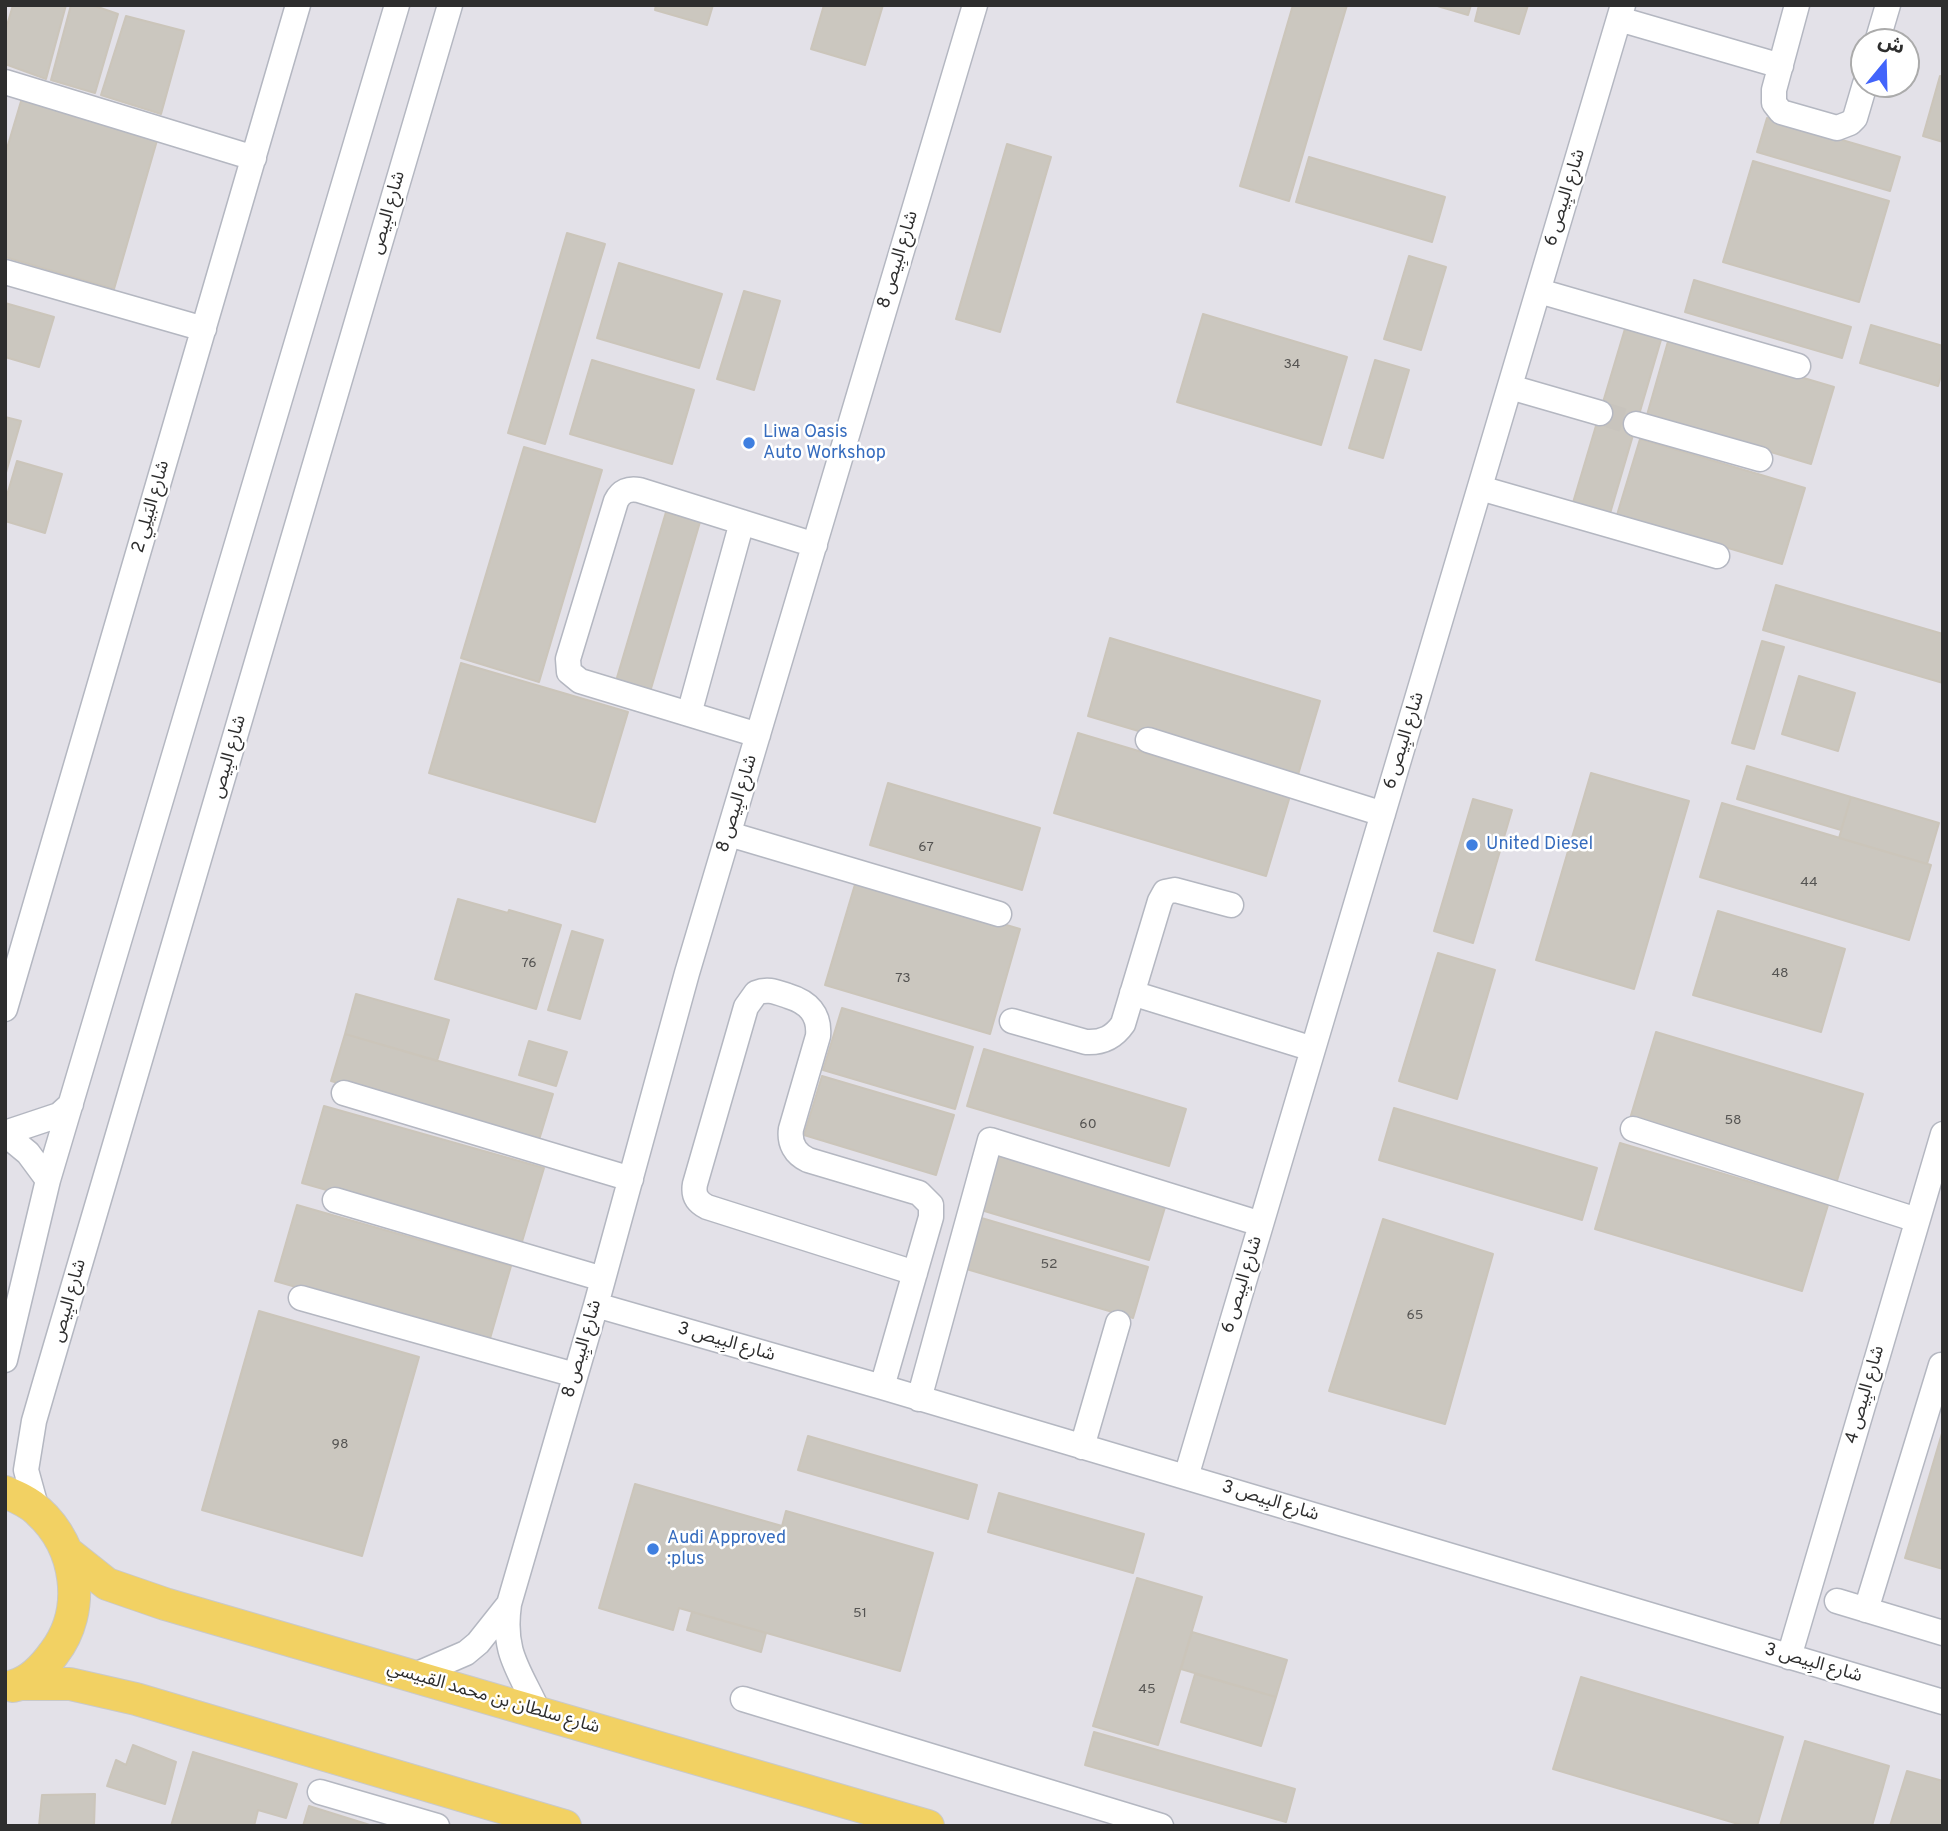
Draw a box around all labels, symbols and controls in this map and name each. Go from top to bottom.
north arrow [1850,28,1920,98]
text: ش [1875,29,1907,61]
street label: شارع البِيص 6 [1541,147,1591,249]
street label: شارع البِيص [367,169,411,257]
street label: شارع البِيص 8 [874,209,924,311]
house number: 34 [1283,357,1301,373]
place label: Liwa Oasis Auto Workshop [763,422,886,464]
marker: Liwa Oasis Auto Workshop [741,435,757,451]
street label: شارع البَيلِي 2 [129,458,175,556]
street label: شارع البِيص 6 [1380,690,1430,792]
street label: شارع البِيص [208,713,252,801]
street label: شارع البِيص 8 [713,753,763,855]
place label: United Diesel [1486,834,1593,856]
marker: United Diesel [1464,837,1480,853]
house number: 67 [918,840,934,856]
house number: 44 [1800,875,1818,891]
house number: 76 [522,956,536,972]
house number: 48 [1771,966,1789,982]
house number: 73 [895,971,911,987]
house number: 58 [1724,1113,1742,1129]
house number: 60 [1079,1117,1097,1133]
street label: شارع البِيص 6 [1218,1234,1268,1336]
street label: شارع البِيص [48,1257,92,1345]
house number: 52 [1040,1257,1058,1273]
street label: شارع البِيص 8 [559,1298,607,1400]
house number: 65 [1406,1308,1424,1324]
street label: شارع البِيص 3 [675,1319,777,1367]
street label: شارع البِيص 4 [1842,1344,1890,1446]
house number: 98 [332,1437,348,1453]
street label: شارع البِيص 3 [1219,1477,1321,1527]
place label: Audi Approved :plus [667,1528,786,1570]
marker: Audi Approved :plus [645,1541,661,1557]
house number: 51 [853,1606,867,1622]
street label: شارع البِيص 3 [1762,1640,1864,1688]
street label: شارع سلطان بن محمد القبيسي [384,1658,602,1740]
house number: 45 [1138,1682,1156,1698]

